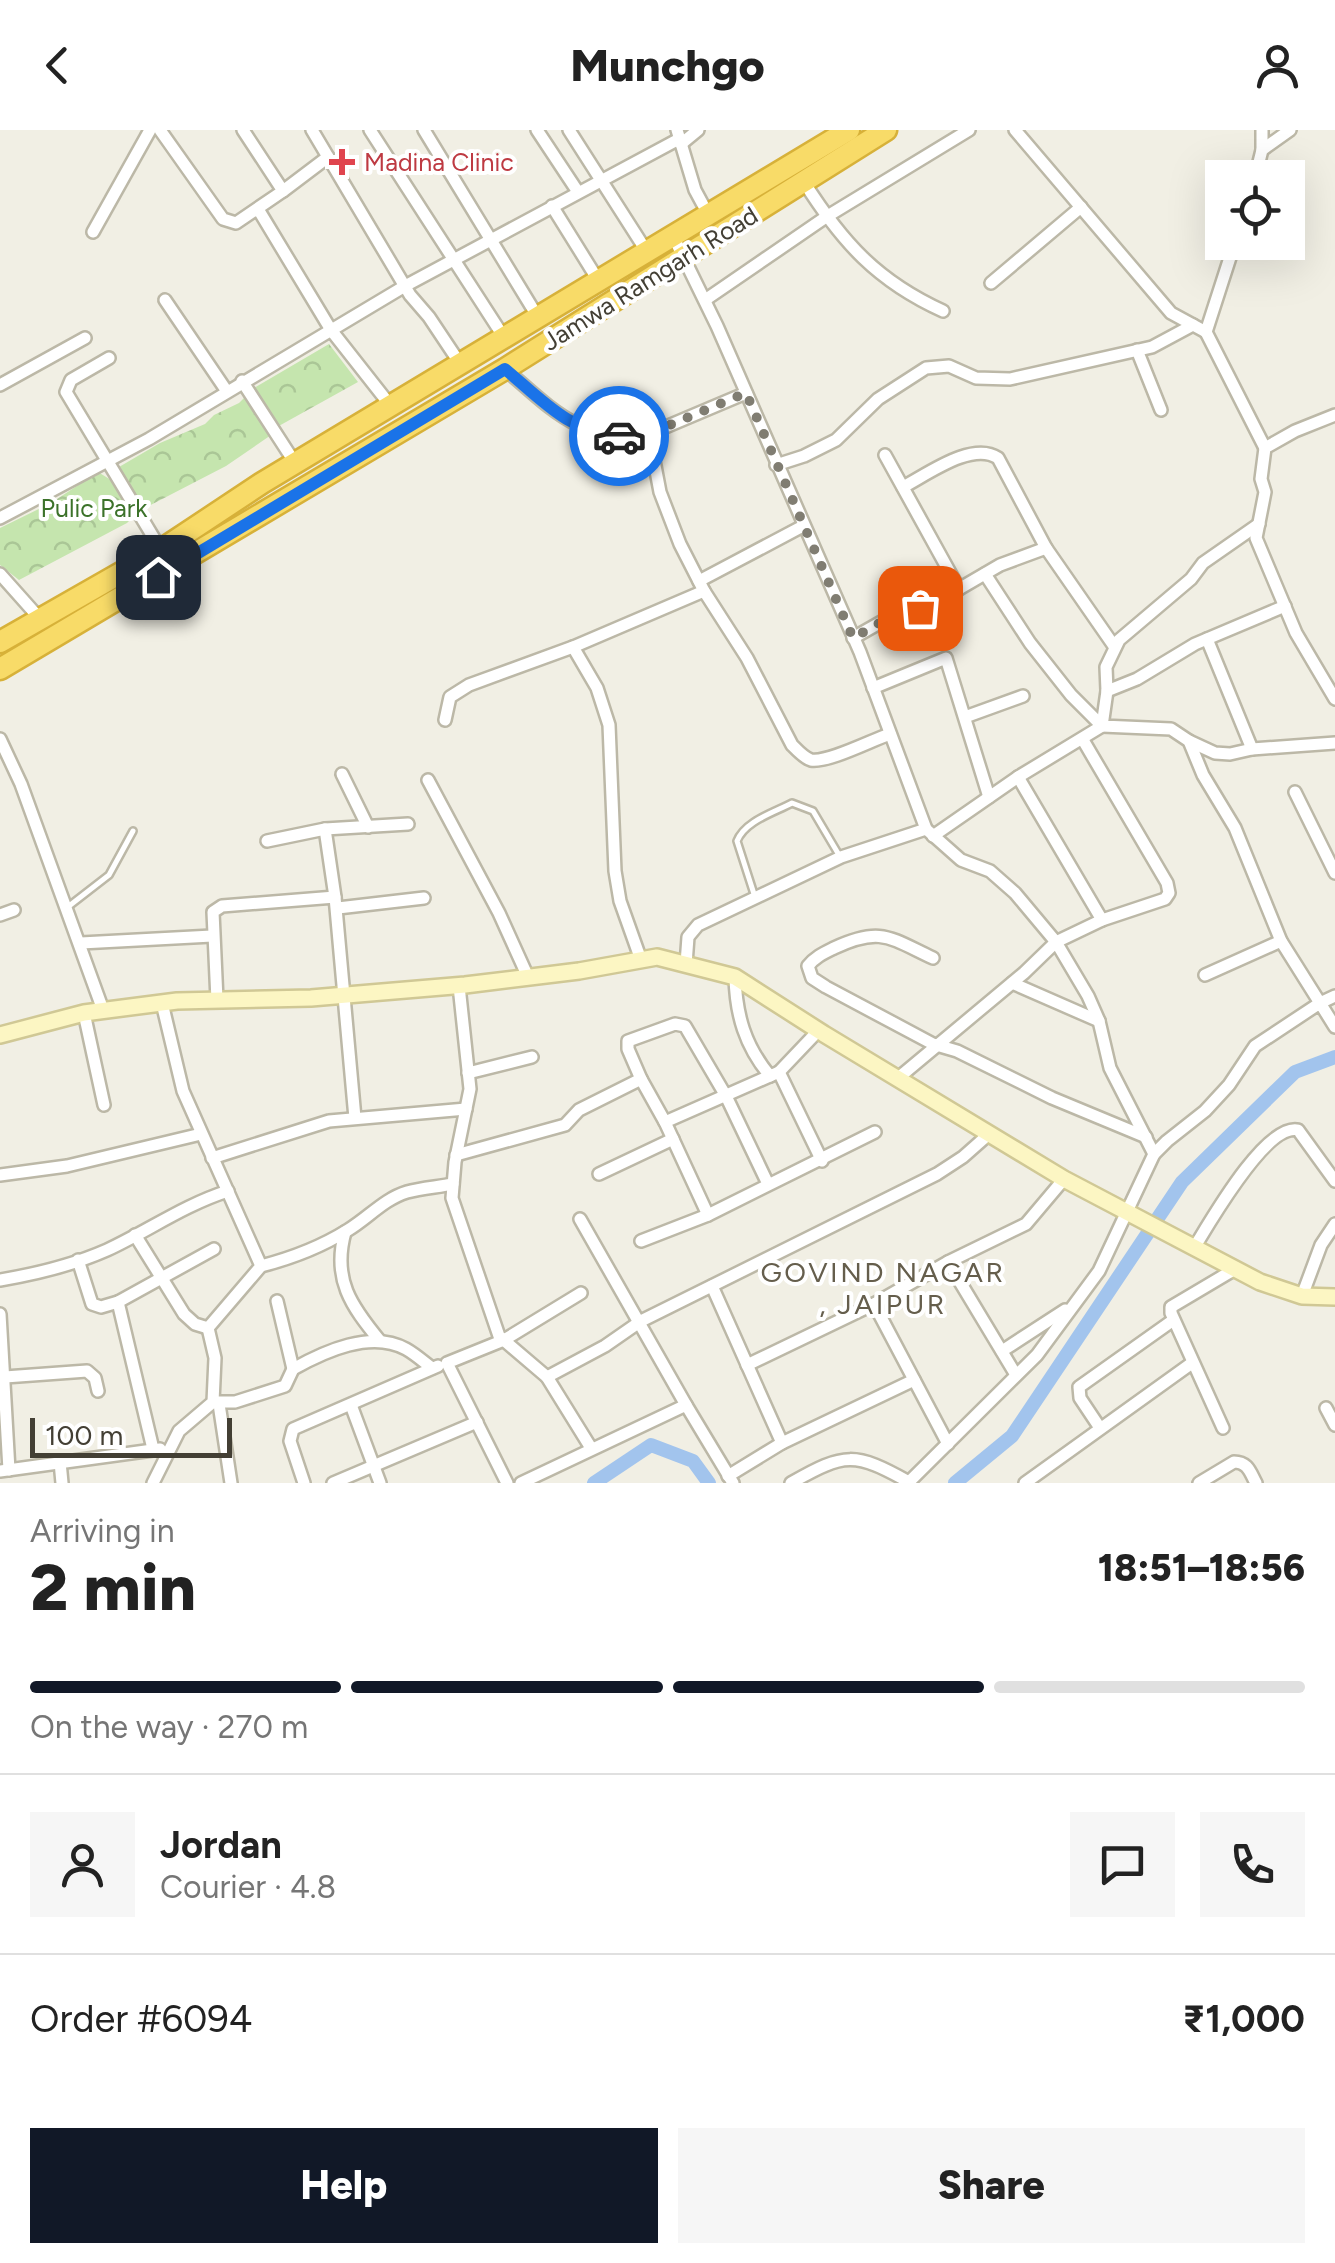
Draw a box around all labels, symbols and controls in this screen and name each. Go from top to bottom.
icon: back [30,38,85,93]
text: Munchgo [570,38,765,92]
icon: person [1250,38,1305,93]
place label: Madina Clinic [364,147,514,177]
marker: Madina Clinic [329,149,355,175]
map controls [1205,160,1305,260]
button: locate [1205,160,1305,260]
street label: Jamwa Ramgarh Road [537,200,763,356]
courier [569,386,669,486]
icon: car [592,409,647,464]
park label: Pulic Park [41,493,148,523]
pin [116,535,201,620]
icon: home [131,550,186,605]
pin [878,566,963,651]
icon: bag [893,581,948,636]
district label: GOVIND NAGAR , JAIPUR [760,1255,1006,1321]
scale bar [30,1413,232,1458]
text: 100 m [45,1418,123,1452]
text: Arriving in [30,1512,175,1550]
text: 18:51–18:56 [1098,1545,1305,1591]
text: 2 min [30,1548,196,1626]
text: On the way · 270 m [30,1708,308,1746]
button: person [30,1812,135,1917]
button: chat [1070,1812,1175,1917]
button: phone [1200,1812,1305,1917]
text: Jordan [160,1822,282,1868]
text: Courier · 4.8 [160,1868,336,1906]
text: Order #6094 [30,1996,252,2042]
text: ₹1,000 [1183,1996,1305,2042]
button: Help [30,2128,658,2243]
button: Share [678,2128,1305,2243]

